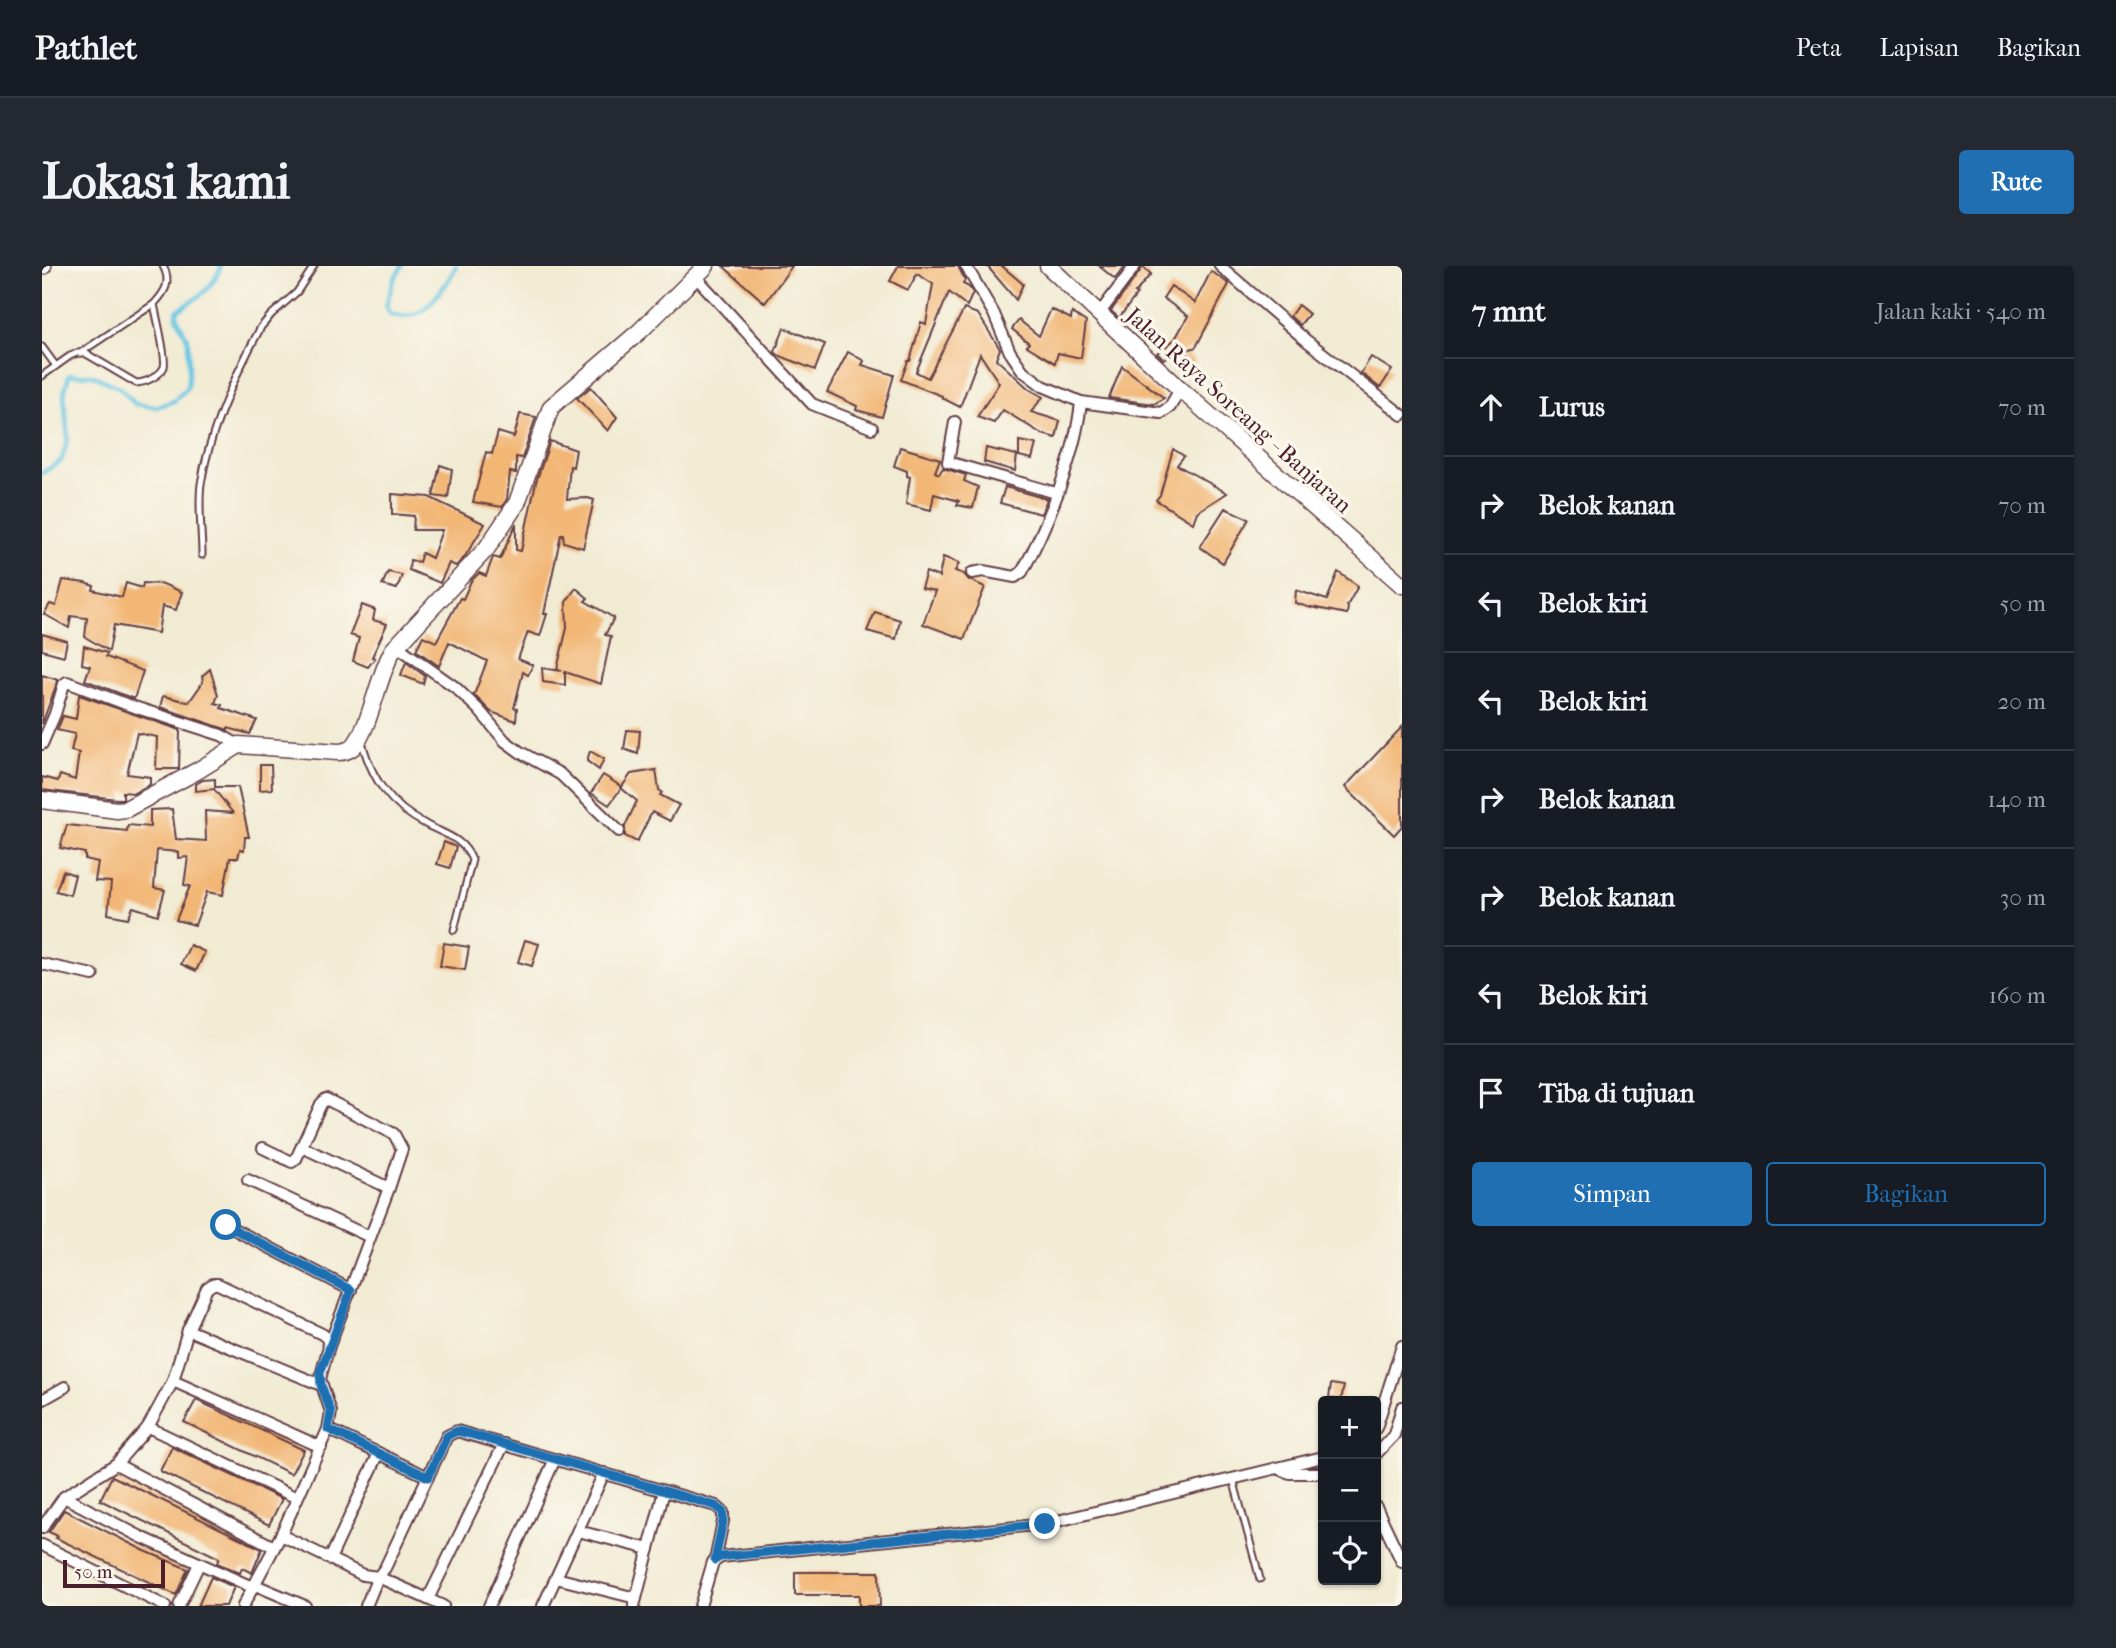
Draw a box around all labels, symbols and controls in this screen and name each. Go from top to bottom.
text: Pathlet [35,29,137,68]
text: Peta [1796,34,1841,62]
text: Lapisan [1879,34,1959,62]
text: Bagikan [1997,34,2081,62]
button: Rute [1959,150,2074,214]
text: Lokasi kami [42,153,290,211]
text: 7 mnt [1472,294,1546,329]
text: Jalan kaki · 540 m [1876,298,2046,325]
street label: Jalan Raya Soreang - Banjaran [1119,300,1358,519]
icon: ahead [1472,388,1510,426]
text: Lurus [1539,392,1605,423]
text: 70 m [1998,394,2046,421]
icon: right [1472,486,1510,524]
text: Belok kanan [1539,490,1675,521]
text: 70 m [1998,492,2046,519]
icon: left [1472,584,1510,622]
text: Belok kiri [1539,588,1647,619]
text: 50 m [1999,590,2046,617]
icon: left [1472,682,1510,720]
text: Belok kiri [1539,686,1647,717]
text: 20 m [1997,688,2046,715]
icon: right [1472,780,1510,818]
text: Belok kanan [1539,784,1675,815]
text: 140 m [1987,786,2046,813]
icon: right [1472,878,1510,916]
text: Belok kanan [1539,882,1675,913]
text: 30 m [2000,884,2046,911]
icon: left [1472,976,1510,1014]
text: Belok kiri [1539,980,1647,1011]
text: 160 m [1989,982,2046,1009]
icon: arrive [1472,1074,1510,1112]
text: Tiba di tujuan [1539,1078,1695,1109]
button: Simpan [1472,1162,1752,1226]
button: Bagikan [1766,1162,2046,1226]
route start [210,1209,241,1240]
map controls [1318,1396,1381,1585]
button: + [1318,1396,1381,1459]
button: − [1318,1459,1381,1522]
route end [1029,1508,1060,1539]
button: locate [1318,1522,1381,1585]
scale bar [63,1557,164,1589]
text: 50 m [74,1561,113,1583]

